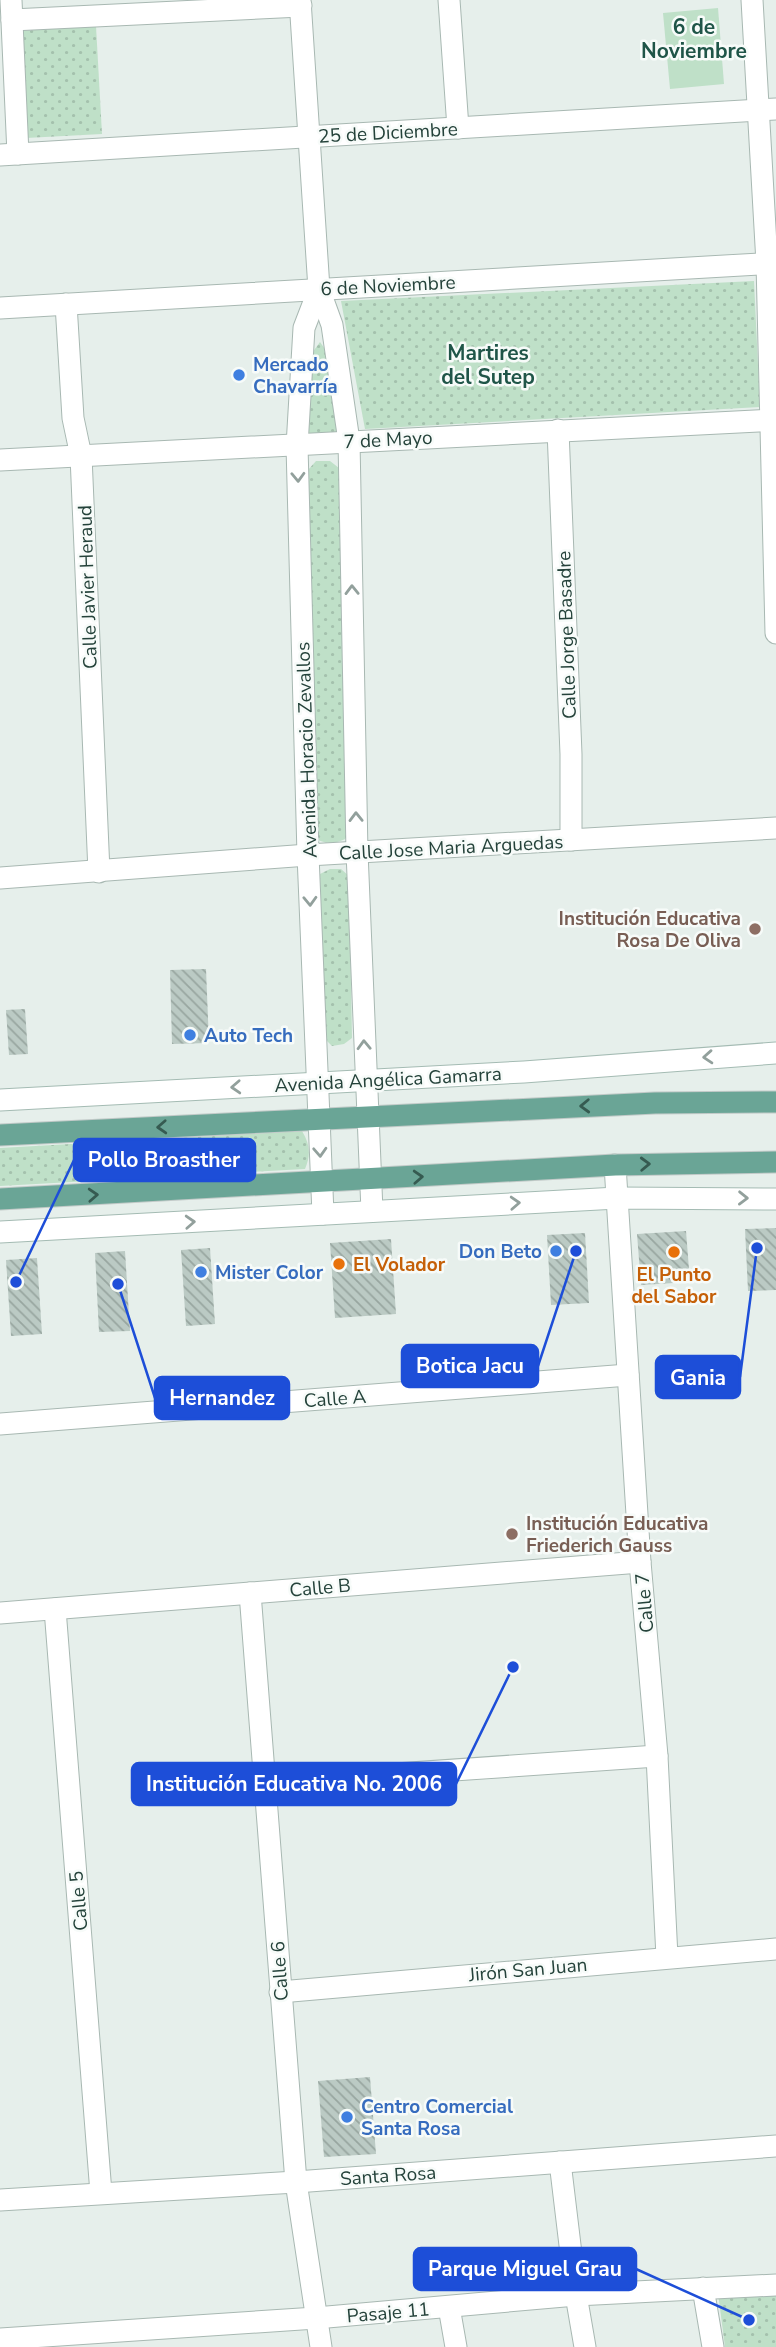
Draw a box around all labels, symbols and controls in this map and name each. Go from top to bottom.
district label: 6 de Noviembre [641,13,747,65]
street label: 25 de Diciembre [318,116,458,150]
street label: 6 de Noviembre [320,269,456,303]
district label: Martires del Sutep [441,339,535,391]
place label: Mercado Chavarría [253,352,338,400]
marker: Mercado Chavarría [231,367,247,383]
street label: 7 de Mayo [343,425,433,455]
one-way arrow [290,472,306,483]
street label: Calle Javier Heraud [72,505,104,669]
street label: Calle Jorge Basadre [551,550,583,719]
one-way arrow [344,584,359,595]
street label: Avenida Horacio Zevallos [290,641,324,858]
one-way arrow [349,812,364,823]
street label: Calle Jose Maria Arguedas [338,829,564,867]
one-way arrow [303,895,318,906]
place label: Institución Educativa Rosa De Oliva [559,906,741,954]
marker: Institución Educativa Rosa De Oliva [747,921,763,937]
place label: Auto Tech [204,1023,293,1049]
marker: Auto Tech [182,1027,198,1043]
one-way arrow [357,1039,372,1050]
one-way arrow [702,1049,713,1064]
street label: Avenida Angélica Gamarra [274,1061,502,1099]
one-way arrow [231,1079,242,1094]
one-way arrow [580,1099,591,1114]
one-way arrow [157,1119,168,1134]
callout: Pollo Broasther [74,1139,255,1181]
text: Pollo Broasther [88,1146,241,1174]
one-way arrow [312,1147,327,1158]
one-way arrow [640,1157,651,1172]
one-way arrow [412,1170,423,1185]
one-way arrow [87,1187,98,1202]
one-way arrow [738,1190,749,1206]
one-way arrow [510,1196,521,1211]
one-way arrow [185,1214,196,1229]
place label: Don Beto [459,1239,542,1265]
marker: Don Beto [548,1243,564,1259]
marker: El Punto del Sabor [666,1244,682,1260]
place label: El Volador [353,1252,446,1278]
marker: El Volador [331,1256,347,1272]
place label: Mister Color [215,1260,324,1286]
place label: El Punto del Sabor [631,1262,717,1310]
marker: Mister Color [193,1264,209,1280]
callout: Botica Jacu [402,1345,538,1387]
text: Botica Jacu [416,1352,524,1380]
callout: Gania [656,1356,740,1398]
text: Gania [670,1364,726,1392]
callout: Hernandez [155,1377,289,1419]
text: Hernandez [169,1384,275,1412]
street label: Calle A [303,1384,367,1414]
place label: Institución Educativa Friederich Gauss [526,1511,708,1559]
marker: Institución Educativa Friederich Gauss [504,1526,520,1542]
street label: Calle B [288,1572,352,1604]
street label: Calle 7 [629,1572,661,1634]
callout: Institución Educativa No. 2006 [132,1763,456,1805]
text: Institución Educativa No. 2006 [146,1770,442,1798]
street label: Calle 5 [63,1870,95,1932]
street label: Calle 6 [265,1940,295,2002]
street label: Jirón San Juan [467,1952,588,1988]
place label: Centro Comercial Santa Rosa [361,2094,513,2142]
marker: Centro Comercial Santa Rosa [339,2109,355,2125]
street label: Santa Rosa [339,2160,437,2192]
callout: Parque Miguel Grau [414,2248,636,2290]
text: Parque Miguel Grau [428,2255,622,2283]
street label: Pasaje 11 [346,2296,431,2330]

